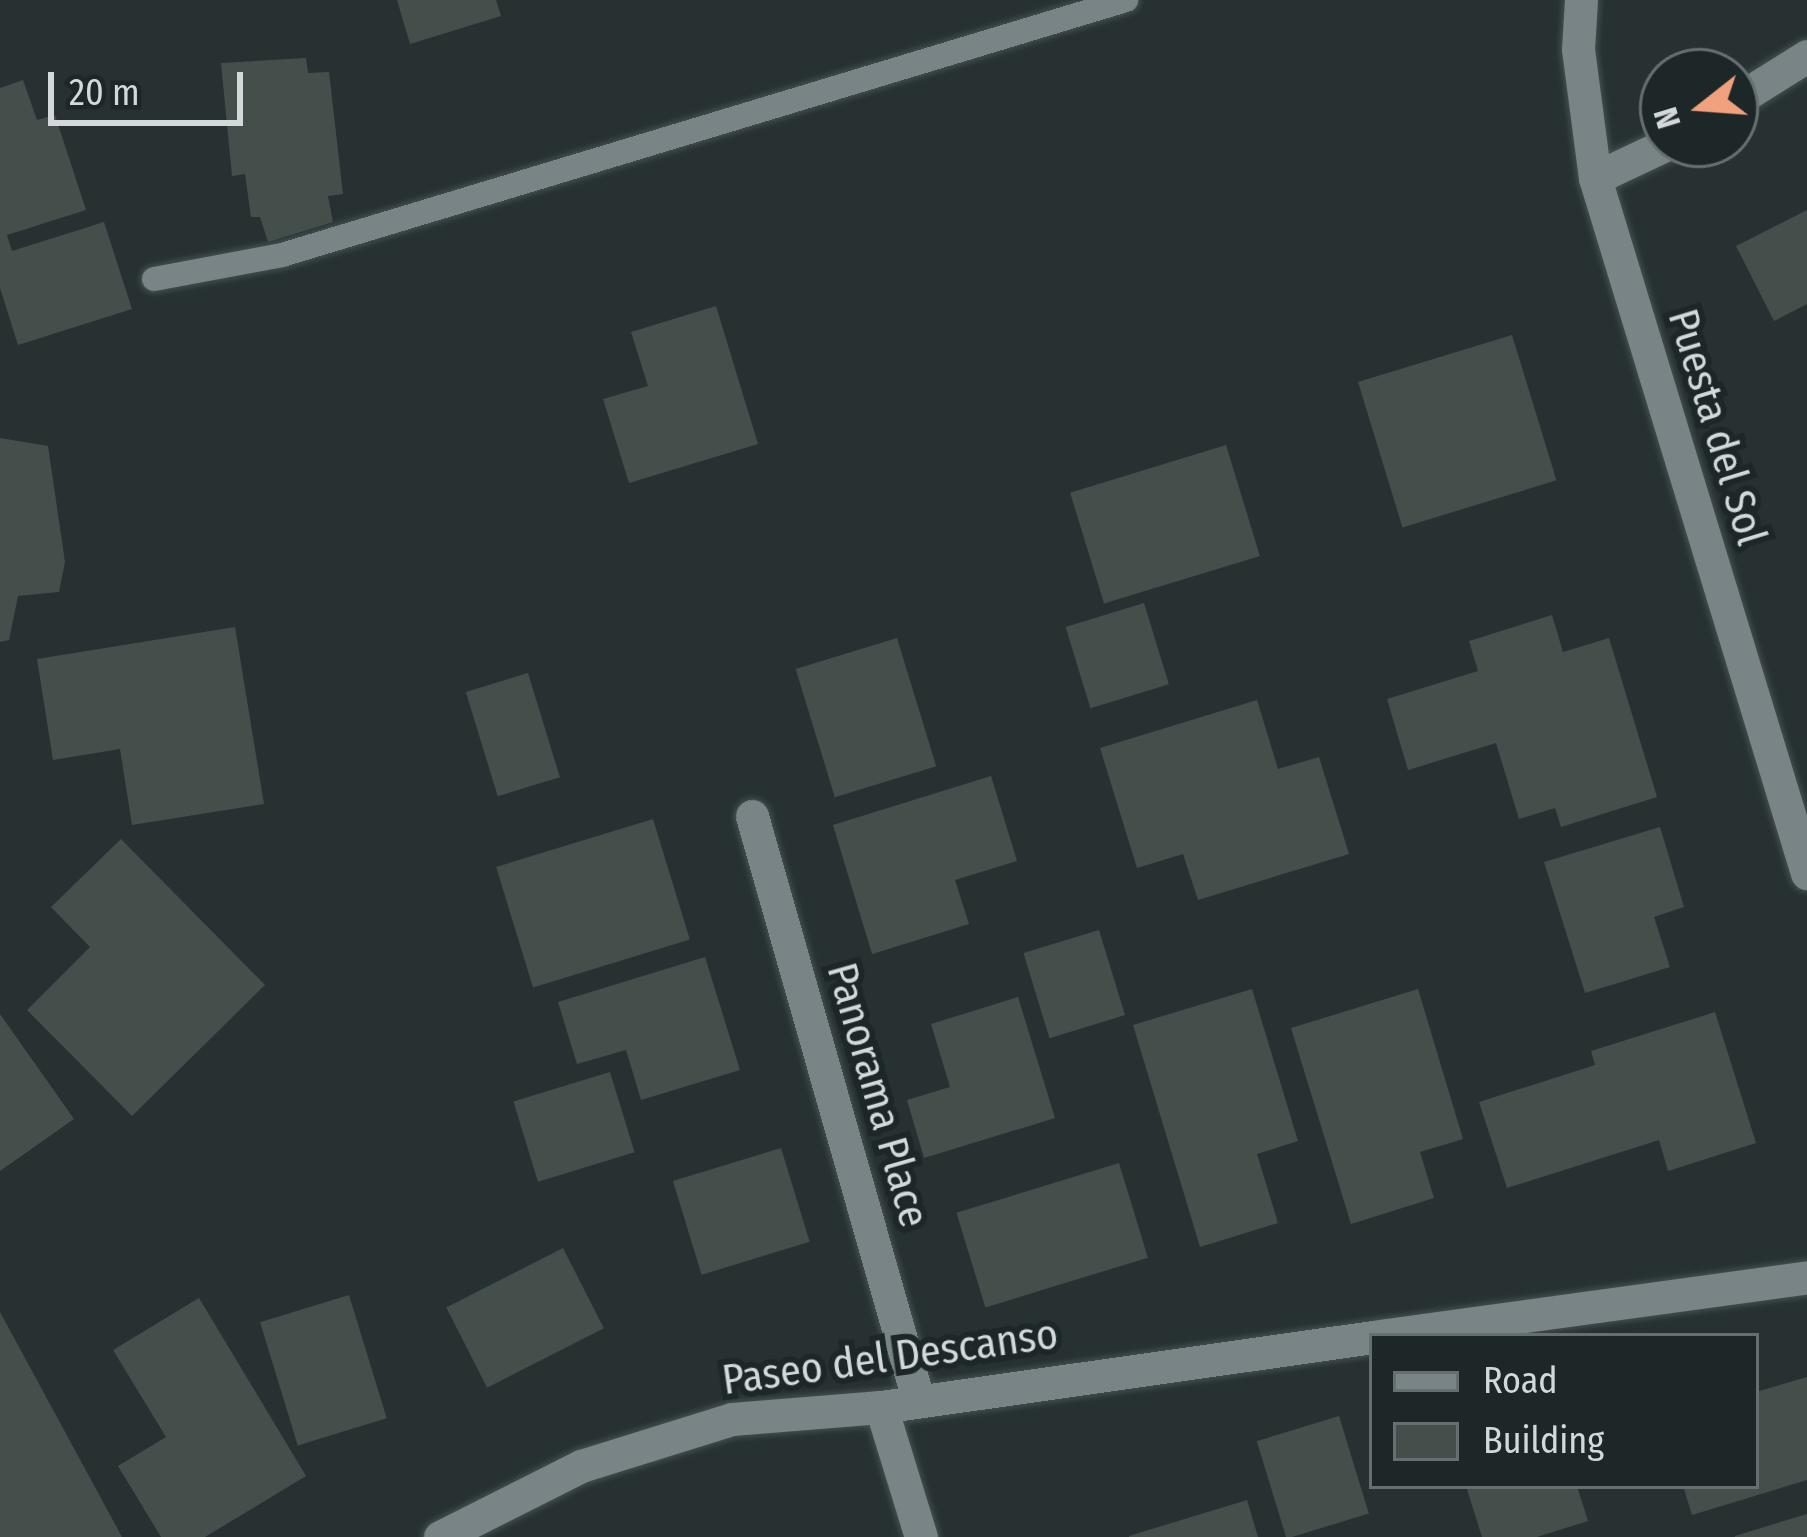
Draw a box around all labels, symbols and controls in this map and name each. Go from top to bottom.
scale bar [54,48,249,122]
north arrow [1639,48,1759,168]
text: 20 m [69,71,140,115]
text: N [1645,102,1689,133]
street label: Puesta del Sol [1657,303,1777,551]
street label: Panorama Place [816,957,940,1233]
street label: Paseo del Descanso [719,1309,1061,1405]
legend [1369,1333,1759,1489]
text: Road [1483,1359,1558,1403]
text: Building [1483,1419,1604,1463]

